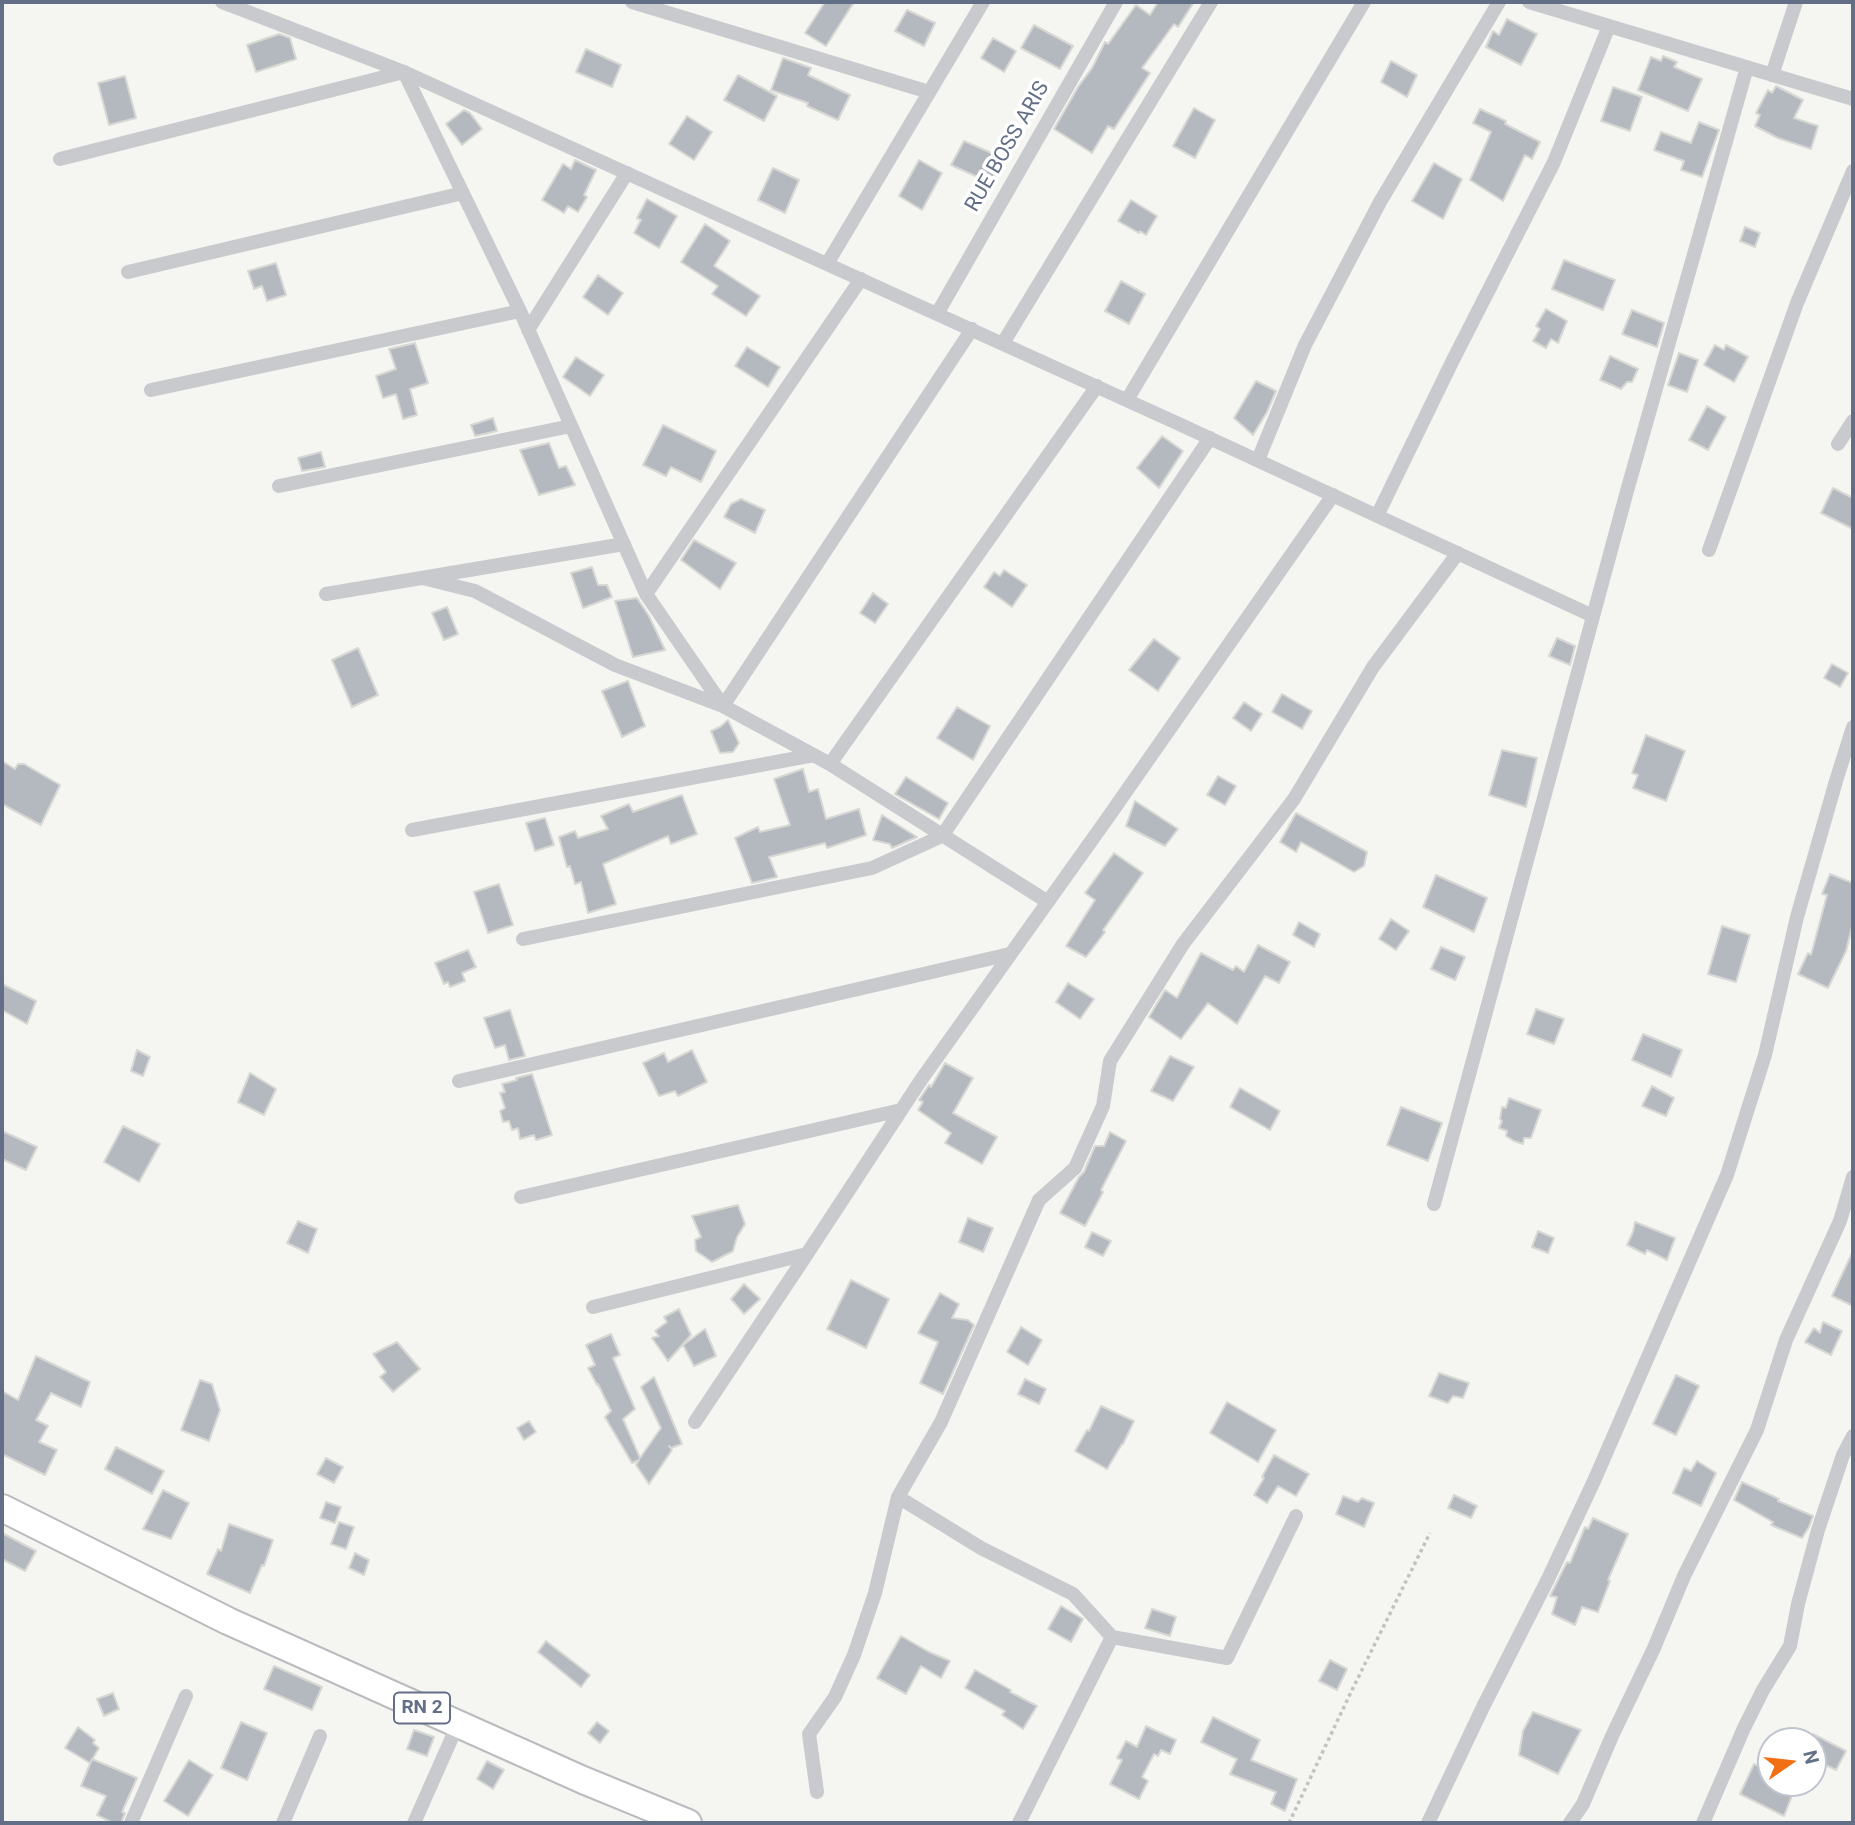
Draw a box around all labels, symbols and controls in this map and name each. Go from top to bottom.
street label: RUE BOSS ARIS [961,77,1055,217]
road number: RN 2 [394,1692,450,1724]
north arrow [1757,1727,1827,1797]
text: N [1798,1748,1824,1767]

